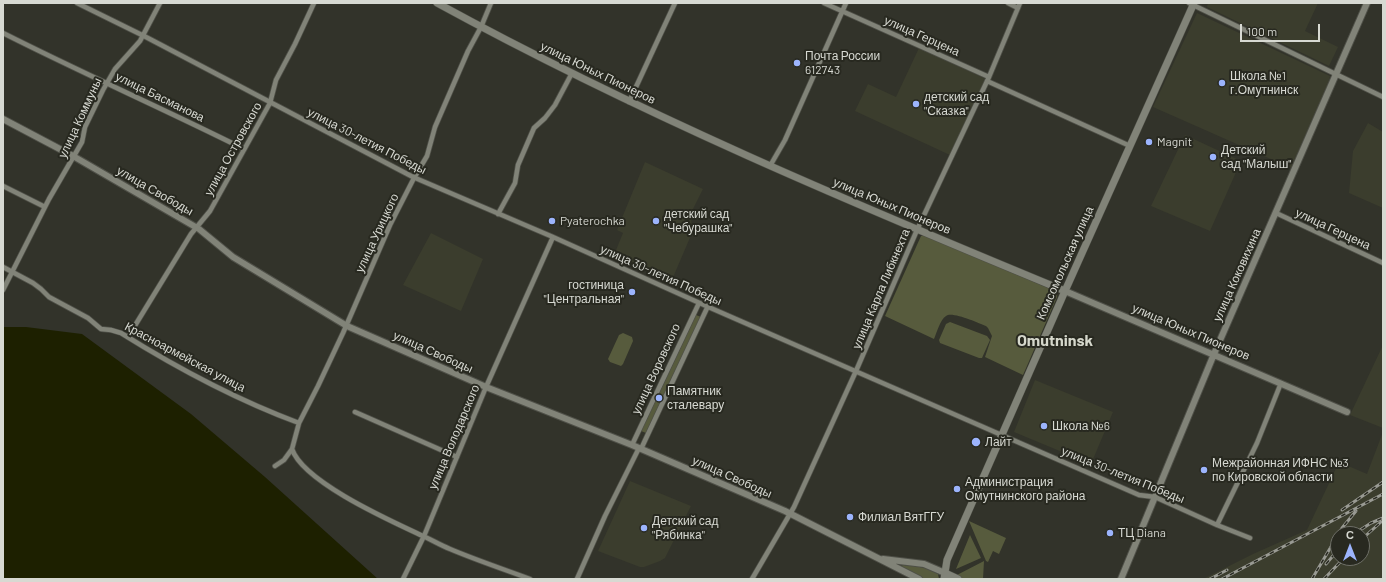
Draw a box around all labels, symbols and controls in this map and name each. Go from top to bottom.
street label: улица Герцена [882,13,962,59]
scale bar [1242,16,1322,42]
text: 100 m [1247,24,1277,38]
street label: улица Юных Пионеров [538,39,658,107]
place label: Почта России 612743 [805,49,880,77]
marker: Почта России 612743 [792,58,802,68]
street label: улица Басманова [113,69,207,125]
place label: Школа №1 г.Омутнинск [1230,69,1298,97]
street label: улица Коммуны [55,76,105,160]
marker: Школа №1 г.Омутнинск [1217,78,1227,88]
place label: детский сад "Сказка" [924,90,989,118]
marker: детский сад "Сказка" [911,99,921,109]
street label: улица Островского [201,100,265,198]
street label: улица 30-летия Победы [305,105,429,177]
place label: Magnit [1157,135,1192,149]
marker: Magnit [1144,137,1154,147]
place label: Детский сад "Малыш" [1221,143,1291,171]
marker: Детский сад "Малыш" [1208,152,1218,162]
street label: улица Свободы [114,163,196,219]
street label: улица Юных Пионеров [831,175,953,237]
street label: улица Урицкого [352,191,402,275]
street label: Комсомольская улица [1033,204,1097,322]
street label: улица Герцена [1293,205,1373,253]
place label: детский сад "Чебурашка" [664,207,732,235]
place label: Pyaterochka [560,214,625,228]
marker: Pyaterochka [547,216,557,226]
marker: детский сад "Чебурашка" [651,216,661,226]
street label: улица Коковихина [1210,226,1264,324]
street label: улица Карла Либкнехта [849,227,913,351]
street label: улица 30-летия Победы [598,242,724,308]
place label: гостиница "Центральная" [544,278,624,306]
marker: гостиница "Центральная" [627,287,637,297]
street label: улица Юных Пионеров [1130,301,1252,363]
street label: Красноармейская улица [122,319,248,395]
street label: улица Воровского [629,321,683,417]
street label: улица Свободы [391,328,475,376]
district label: Omutninsk [1017,331,1093,351]
street label: улица Володарского [425,382,483,492]
place label: Памятник сталевару [667,384,724,412]
marker: Памятник сталевару [654,393,664,403]
place label: Школа №6 [1052,419,1110,433]
marker: Школа №6 [1039,421,1049,431]
place label: Лайт [985,435,1012,449]
marker: Лайт [970,436,982,448]
street label: улица 30-летия Победы [1059,444,1187,506]
street label: улица Свободы [690,453,774,501]
place label: Межрайонная ИФНС №3 по Кировской области [1212,456,1349,484]
marker: Межрайонная ИФНС №3 по Кировской области [1199,465,1209,475]
place label: Администрация Омутнинского района [965,475,1085,503]
marker: Администрация Омутнинского района [952,484,962,494]
place label: Филиал ВятГГУ [858,510,944,524]
marker: Филиал ВятГГУ [845,512,855,522]
place label: Детский сад "Рябинка" [652,514,718,542]
marker: Детский сад "Рябинка" [639,523,649,533]
place label: ТЦ Diana [1118,526,1166,540]
north arrow [1330,526,1370,566]
marker: ТЦ Diana [1105,528,1115,538]
text: С [1346,528,1354,541]

